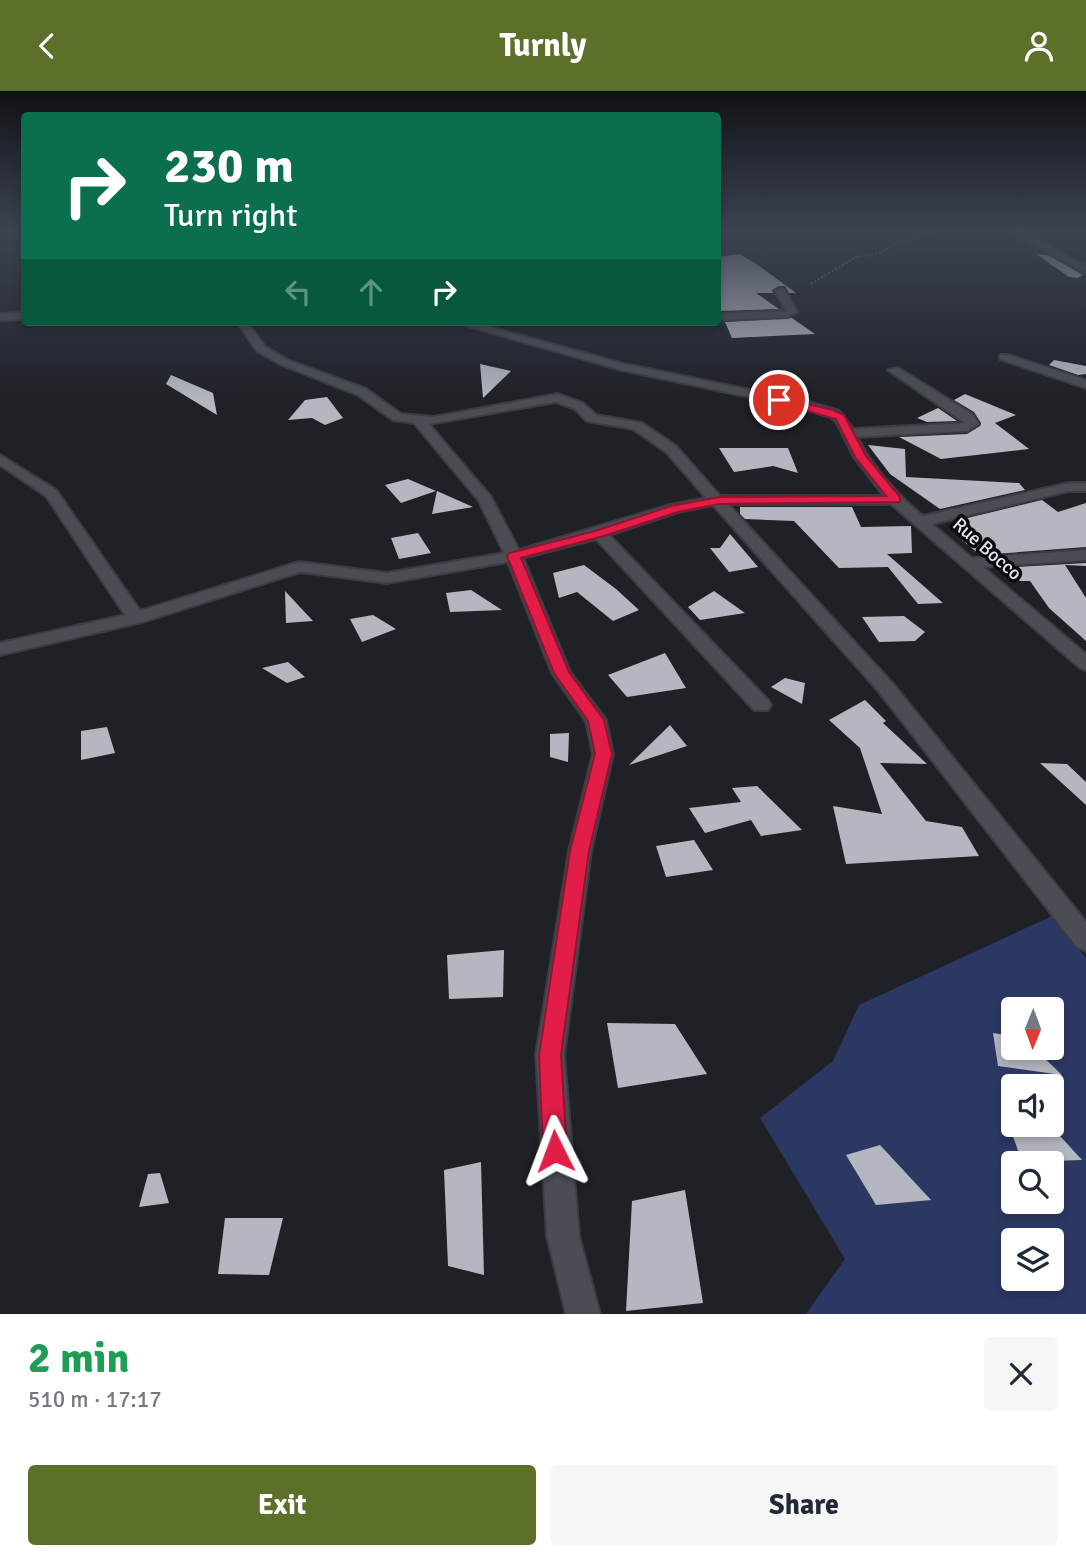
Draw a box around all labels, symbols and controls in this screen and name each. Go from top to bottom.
text: Turnly [500,26,586,65]
icon: back [28,27,66,65]
icon: person [1020,27,1058,65]
text: 230 m [164,136,294,196]
icon: right [49,140,140,231]
text: Turn right [164,196,297,235]
icon: left [279,273,317,311]
icon: ahead [352,273,390,311]
icon: right [425,273,463,311]
pin [749,370,809,430]
icon: arrive [760,381,798,419]
street label: Rue Bocco [947,512,1027,586]
north arrow [1001,997,1064,1061]
map controls [1001,997,1064,1291]
button: sound [1001,1074,1064,1137]
position arrow [518,1114,592,1188]
button: search [1001,1151,1064,1214]
button: layers [1001,1228,1064,1291]
text: 2 min [28,1333,129,1384]
button: close [984,1337,1058,1411]
text: 510 m · 17:17 [28,1385,162,1414]
button: Exit [28,1465,536,1545]
button: Share [550,1465,1058,1545]

